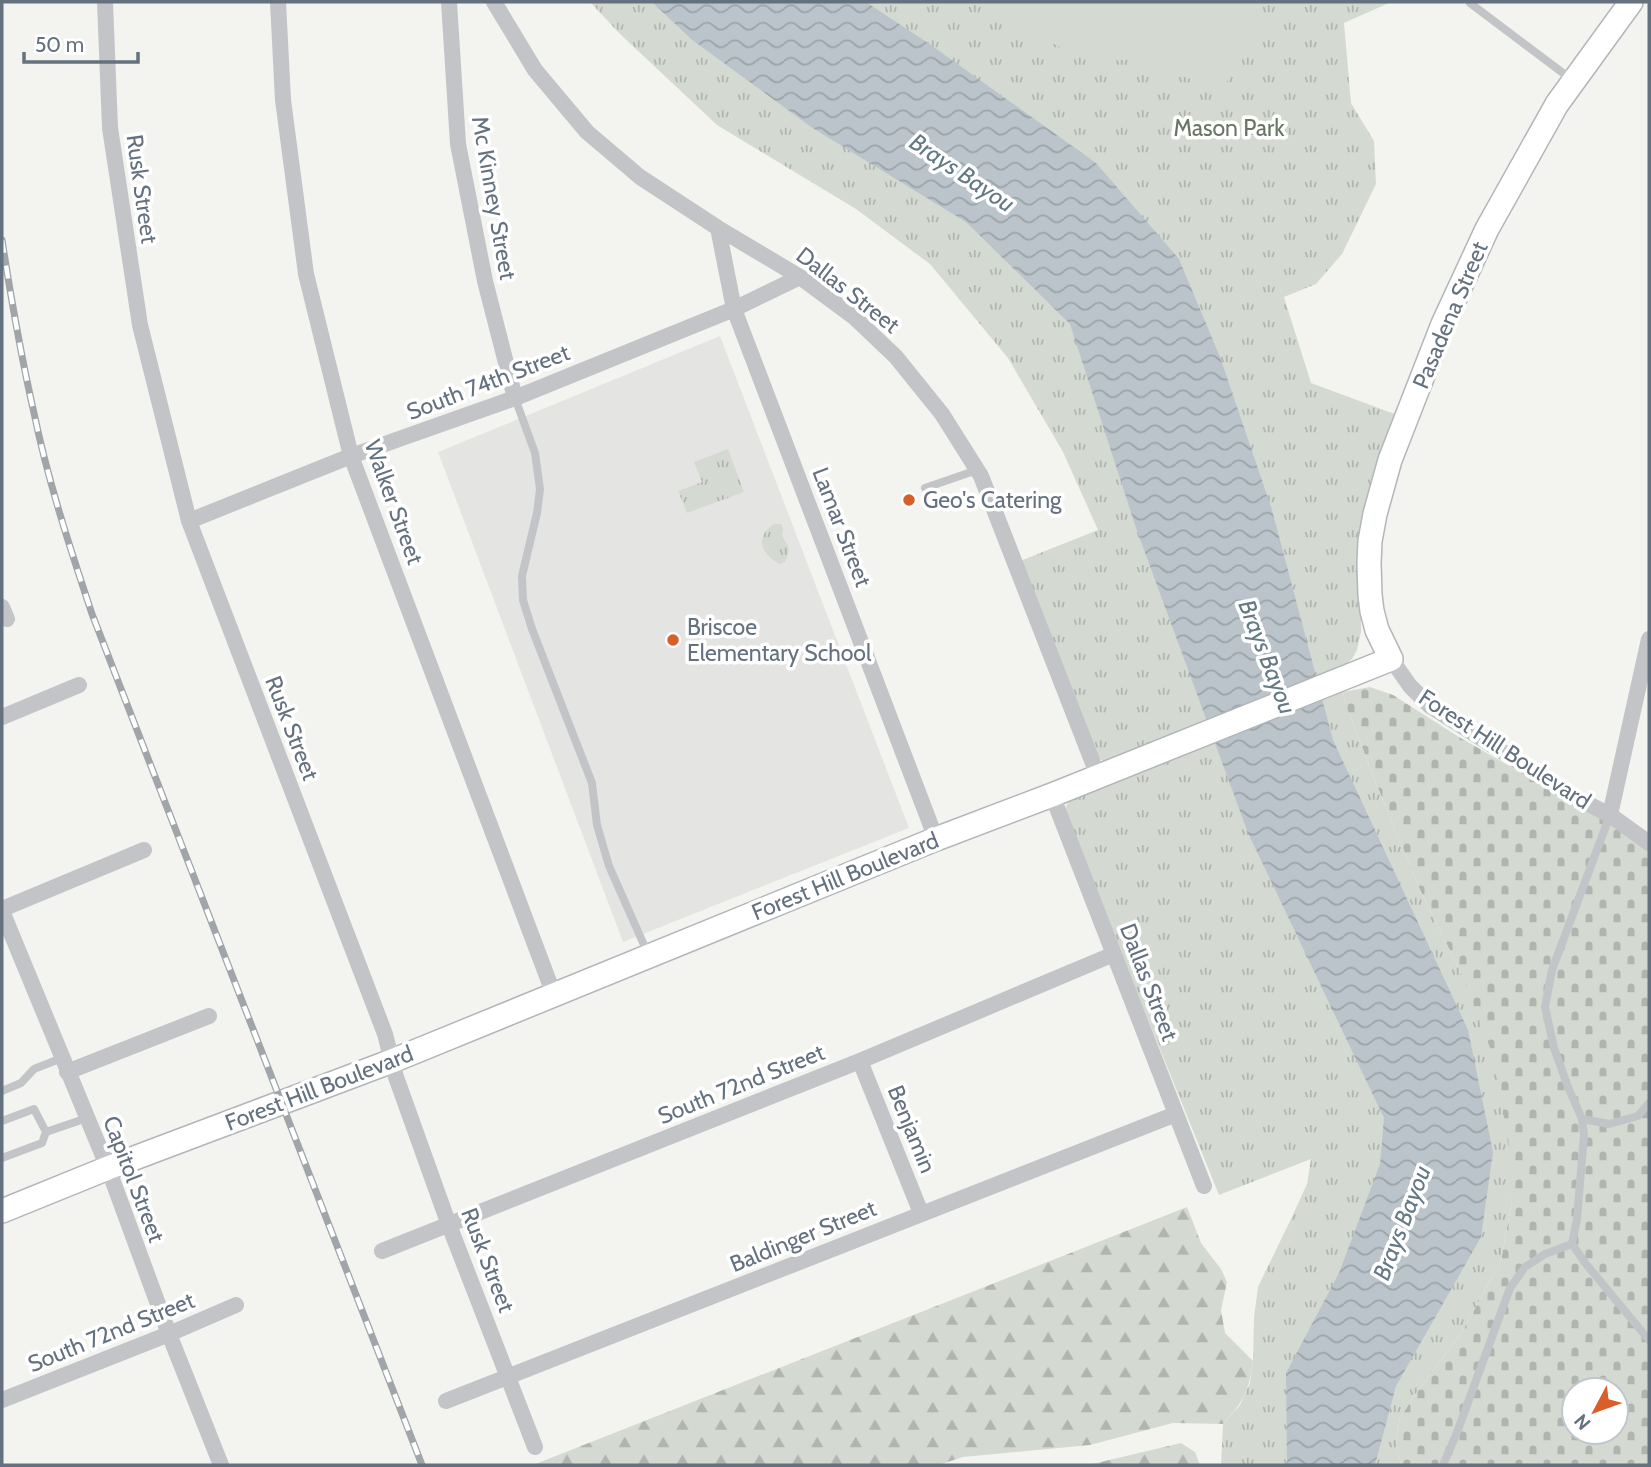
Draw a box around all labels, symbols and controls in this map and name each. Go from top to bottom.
scale bar [24,21,138,65]
text: 50 m [35,32,84,57]
street label: Mc Kinney Street [466,114,522,282]
park label: Mason Park [1173,114,1285,142]
water label: Brays Bayou [904,127,1020,218]
street label: Rusk Street [120,133,164,246]
street label: Pasadena Street [1406,237,1494,393]
street label: Dallas Street [791,241,905,339]
street label: South 74th Street [403,338,574,426]
street label: Walker Street [359,436,430,568]
street label: Lamar Street [806,463,878,591]
place label: Geo's Catering [923,486,1062,514]
marker: Geo's Catering [901,492,917,508]
water label: Brays Bayou [1232,596,1303,718]
place label: Briscoe Elementary School [687,613,872,667]
marker: Briscoe Elementary School [665,632,681,648]
street label: Rusk Street [259,672,325,784]
street label: Forest Hill Boulevard [1414,683,1596,815]
street label: Forest Hill Boulevard [747,826,943,926]
street label: Dallas Street [1114,919,1184,1045]
street label: South 72nd Street [654,1038,829,1130]
street label: Forest Hill Boulevard [221,1039,417,1137]
street label: Benjamin [882,1081,942,1177]
street label: Capitol Street [97,1112,171,1246]
water label: Brays Bayou [1366,1161,1437,1284]
street label: Baldinger Street [726,1194,880,1278]
street label: Rusk Street [455,1204,521,1316]
street label: South 72nd Street [24,1286,199,1378]
north arrow [1560,1376,1630,1446]
text: N [1569,1409,1596,1434]

